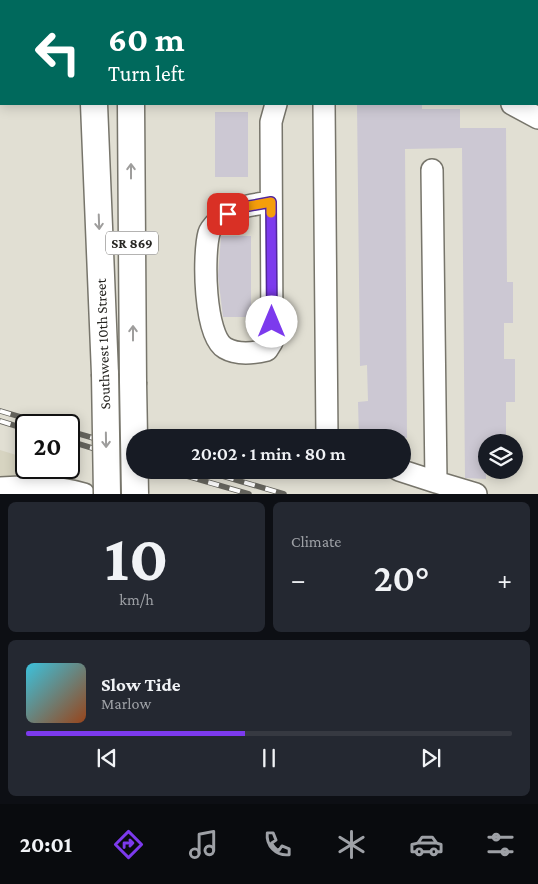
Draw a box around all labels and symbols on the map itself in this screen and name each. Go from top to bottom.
one-way arrow [127,163,136,179]
pin [207,193,249,235]
one-way arrow [94,214,103,230]
road number: SR 869 [106,232,158,254]
street label: Southwest 10th Street [93,277,113,410]
position arrow [245,295,297,347]
one-way arrow [128,325,138,342]
speed limit sign: 20 [15,414,80,479]
one-way arrow [101,432,111,448]

